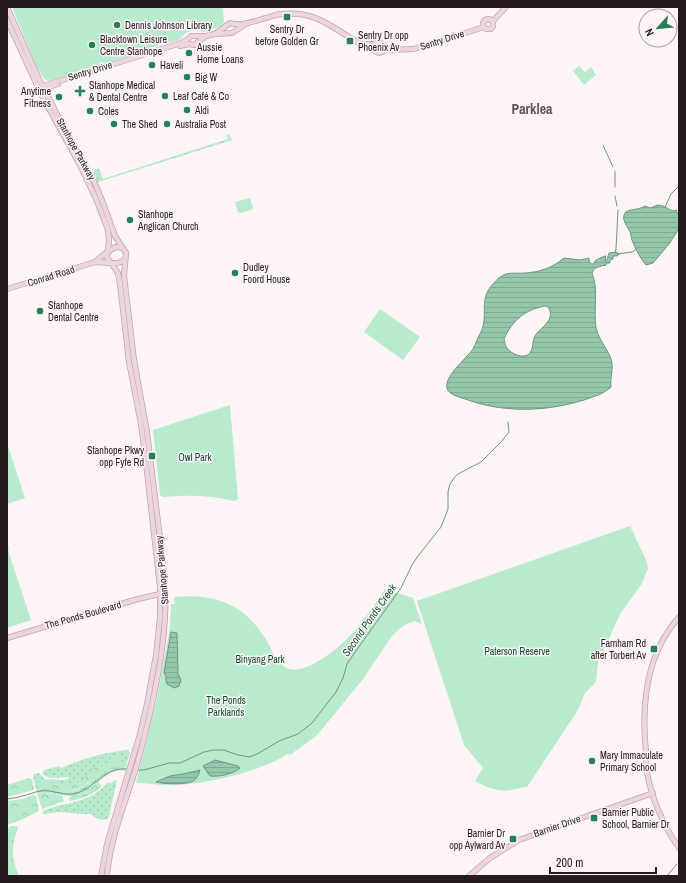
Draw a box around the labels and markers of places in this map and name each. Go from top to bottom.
marker: Sentry Dr before Golden Gr [282,12,292,22]
place label: Dennis Johnson Library [125,19,213,32]
marker: Dennis Johnson Library [112,20,122,30]
place label: Sentry Dr before Golden Gr [255,23,319,48]
place label: Sentry Dr opp Phoenix Av [358,29,409,54]
place label: Blacktown Leisure Centre Stanhope [100,33,167,58]
marker: Sentry Dr opp Phoenix Av [345,36,355,46]
marker: Blacktown Leisure Centre Stanhope [87,40,97,50]
place label: Aussie Home Loans [196,41,244,66]
marker: Aussie Home Loans [184,48,194,58]
place label: Haveli [160,59,183,72]
marker: Haveli [147,60,157,70]
place label: Big W [195,71,218,84]
marker: Big W [182,72,192,82]
place label: Stanhope Medical & Dental Centre [89,79,155,104]
place label: Anytime Fitness [20,85,51,110]
marker: Stanhope Medical & Dental Centre [74,85,86,97]
place label: Leaf Café & Co [173,90,230,103]
marker: Leaf Café & Co [160,91,170,101]
marker: Anytime Fitness [54,92,64,102]
place label: Aldi [194,104,209,117]
place label: Coles [98,105,119,118]
marker: Aldi [182,105,192,115]
marker: Coles [85,106,95,116]
place label: The Shed [122,118,158,131]
place label: Australia Post [174,118,227,131]
marker: The Shed [109,119,119,129]
marker: Australia Post [162,119,172,129]
place label: Stanhope Anglican Church [137,208,199,233]
marker: Stanhope Anglican Church [125,215,135,225]
place label: Dudley Foord House [243,261,290,286]
marker: Dudley Foord House [230,268,240,278]
place label: Stanhope Dental Centre [48,299,99,324]
marker: Stanhope Dental Centre [35,306,45,316]
place label: Stanhope Pkwy opp Fyfe Rd [87,444,145,469]
marker: Stanhope Pkwy opp Fyfe Rd [147,451,157,461]
place label: Farnham Rd after Torbert Av [591,637,647,662]
marker: Farnham Rd after Torbert Av [649,644,659,654]
place label: Mary Immaculate Primary School [600,749,663,774]
marker: Mary Immaculate Primary School [587,756,597,766]
place label: Barnier Public School, Barnier Dr [602,806,670,831]
marker: Barnier Public School, Barnier Dr [589,813,599,823]
place label: Barnier Dr opp Aylward Av [449,827,506,852]
marker: Barnier Dr opp Aylward Av [508,834,518,844]

